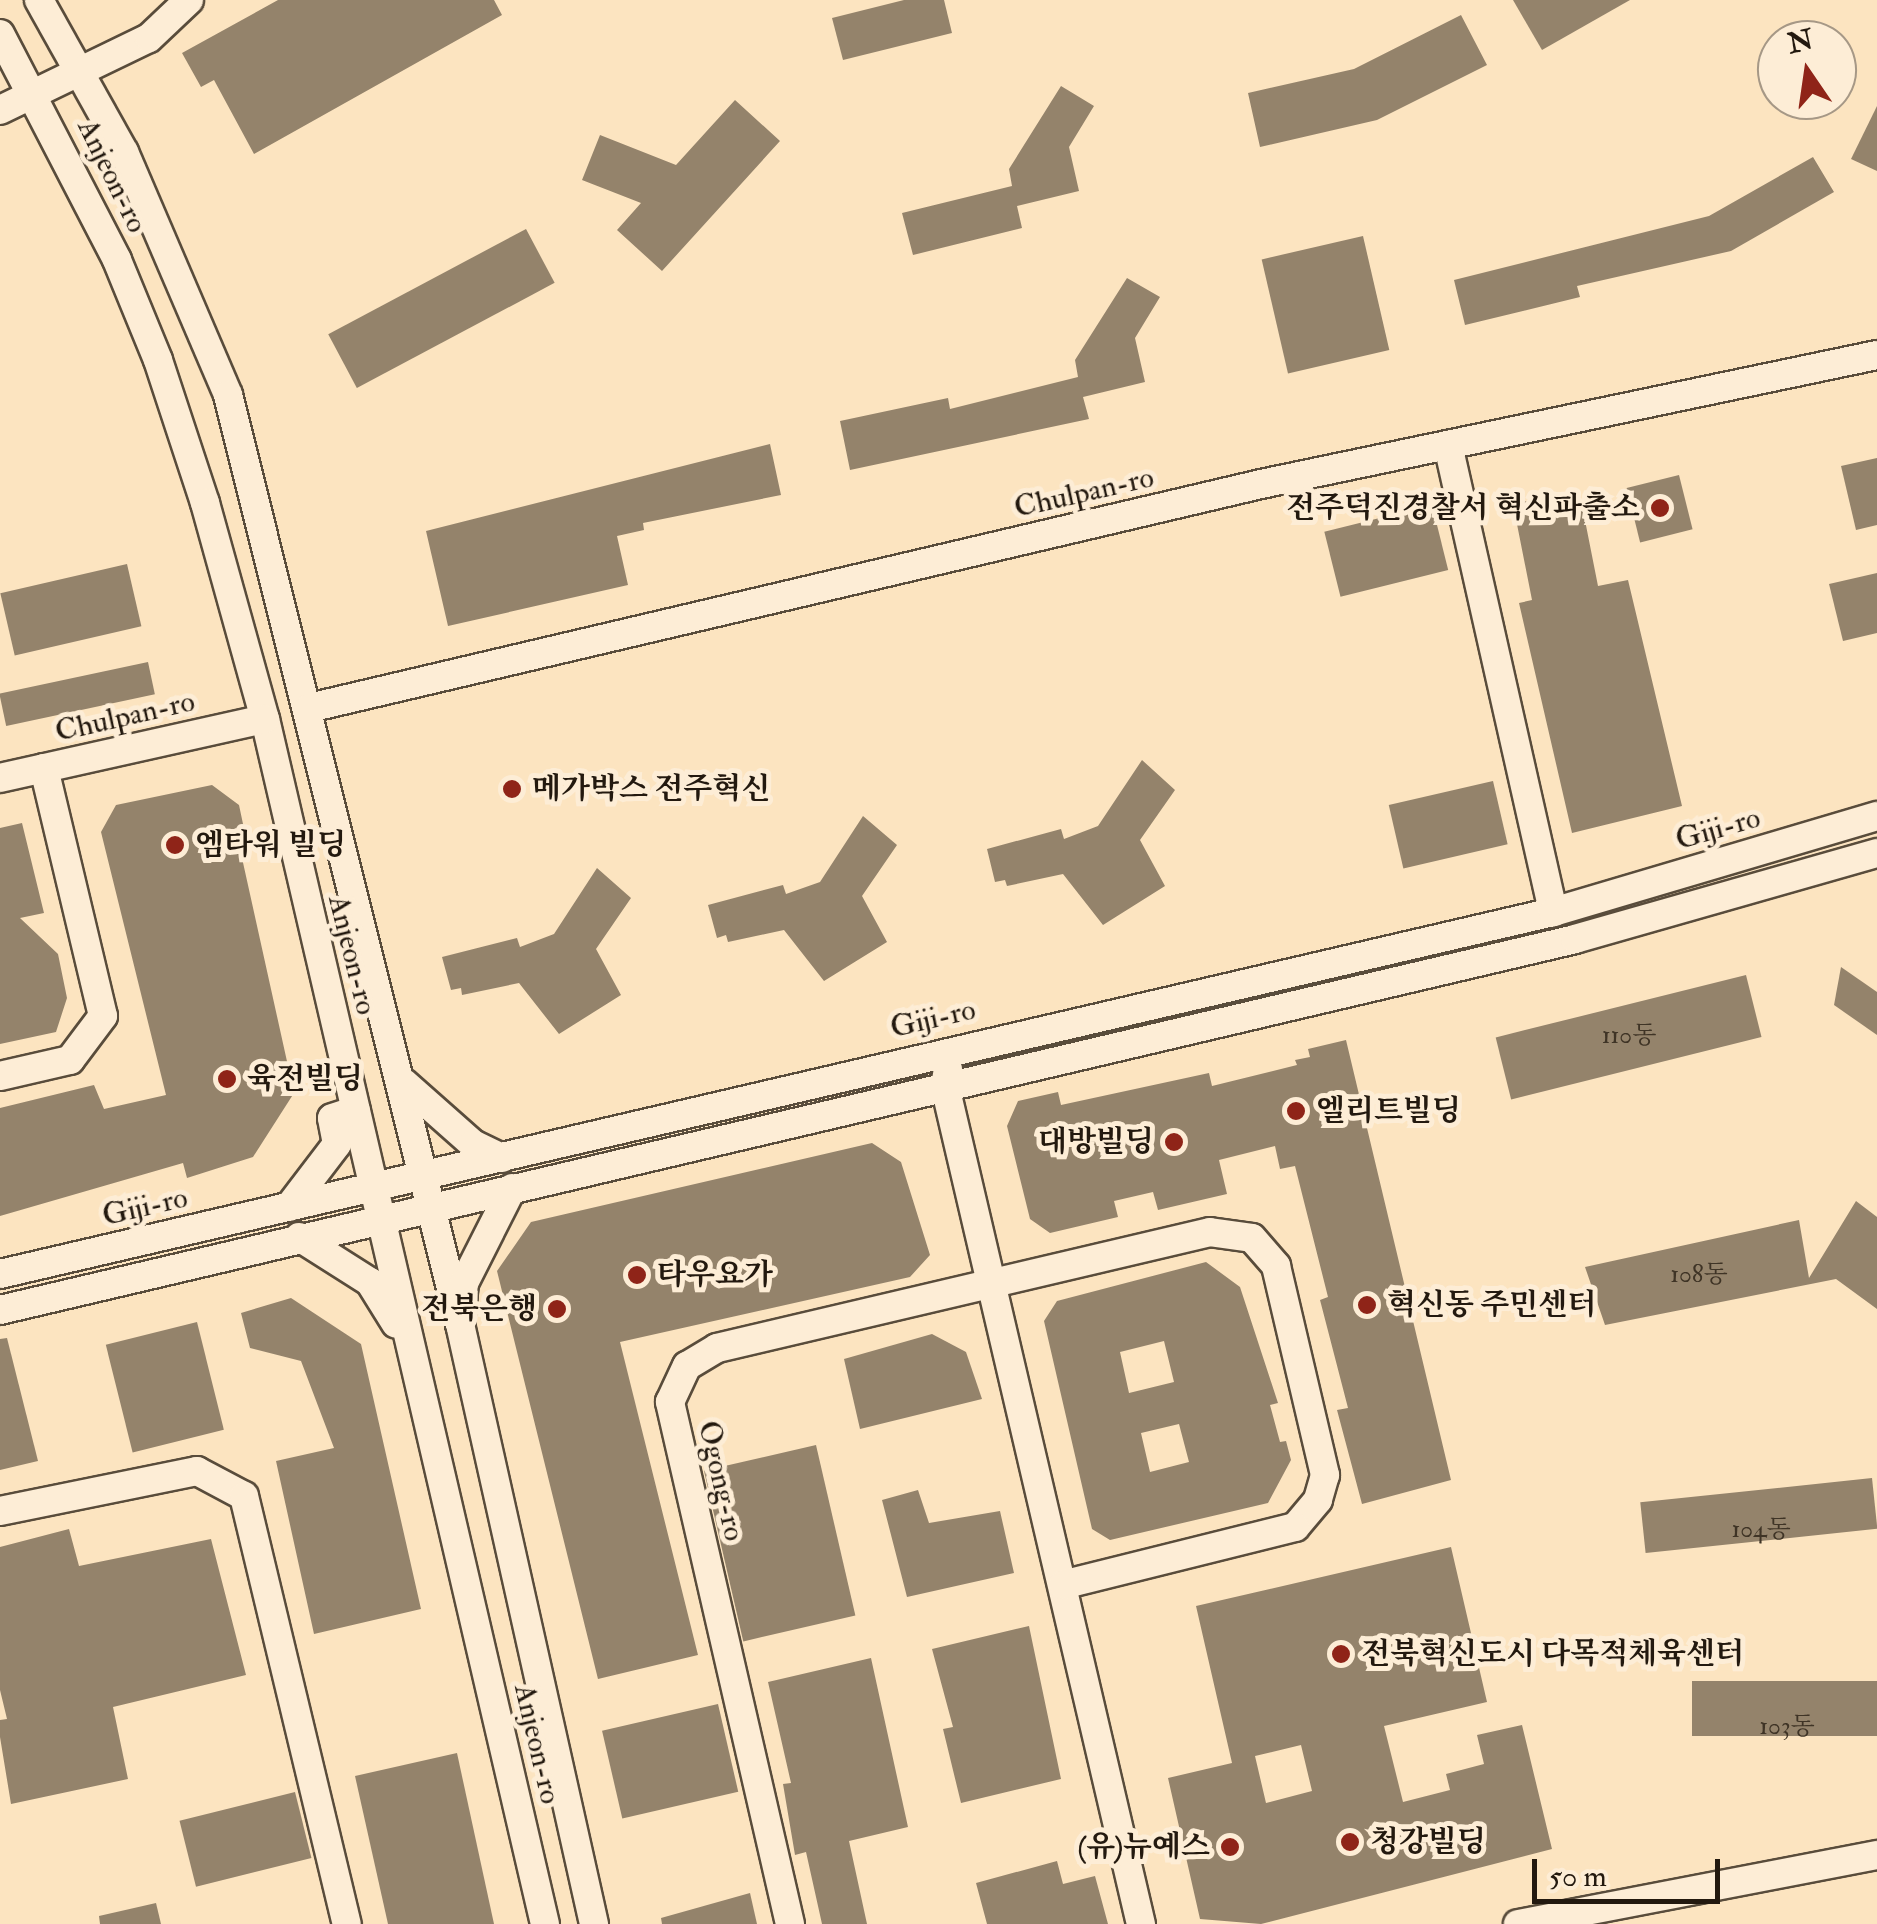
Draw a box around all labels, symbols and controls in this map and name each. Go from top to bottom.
north arrow [1757,20,1857,120]
text: N [1784,22,1817,62]
street label: Anjeon-ro [69,113,155,239]
street label: Chulpan-ro [1011,460,1157,526]
place label: 전주덕진경찰서 혁신파출소 [1286,490,1640,526]
marker: 전주덕진경찰서 혁신파출소 [1649,497,1671,519]
street label: Chulpan-ro [52,684,198,750]
place label: 메가박스 전주혁신 [532,771,770,807]
marker: 메가박스 전주혁신 [501,778,523,800]
street label: Giji-ro [1672,800,1764,858]
place label: 엠타워 빌딩 [195,827,346,863]
marker: 엠타워 빌딩 [164,834,186,856]
street label: Anjeon-ro [320,891,384,1019]
street label: Giji-ro [887,992,979,1046]
house number: 110동 [1602,1021,1656,1051]
place label: 육전빌딩 [247,1061,363,1097]
marker: 육전빌딩 [216,1068,238,1090]
place label: 엘리트빌딩 [1316,1093,1461,1129]
marker: 엘리트빌딩 [1285,1100,1307,1122]
place label: 대방빌딩 [1038,1124,1154,1160]
marker: 대방빌딩 [1163,1131,1185,1153]
street label: Giji-ro [99,1180,191,1234]
place label: 타우요가 [657,1257,773,1293]
house number: 108동 [1670,1260,1728,1290]
marker: 타우요가 [626,1264,648,1286]
place label: 혁신동 주민센터 [1387,1287,1596,1323]
place label: 전북은행 [421,1291,537,1327]
marker: 혁신동 주민센터 [1356,1294,1378,1316]
marker: 전북은행 [546,1298,568,1320]
street label: Ogong-ro [690,1417,752,1545]
house number: 104동 [1731,1515,1791,1545]
place label: 전북혁신도시 다목적체육센터 [1361,1636,1744,1672]
marker: 전북혁신도시 다목적체육센터 [1330,1643,1352,1665]
street label: Anjeon-ro [506,1680,568,1808]
house number: 103동 [1759,1712,1815,1742]
place label: 청강빌딩 [1370,1824,1486,1860]
place label: (유)뉴예스 [1078,1829,1210,1865]
marker: 청강빌딩 [1339,1831,1361,1853]
marker: (유)뉴예스 [1219,1836,1241,1858]
scale bar [1537,1839,1724,1901]
text: 50 m [1549,1858,1607,1895]

